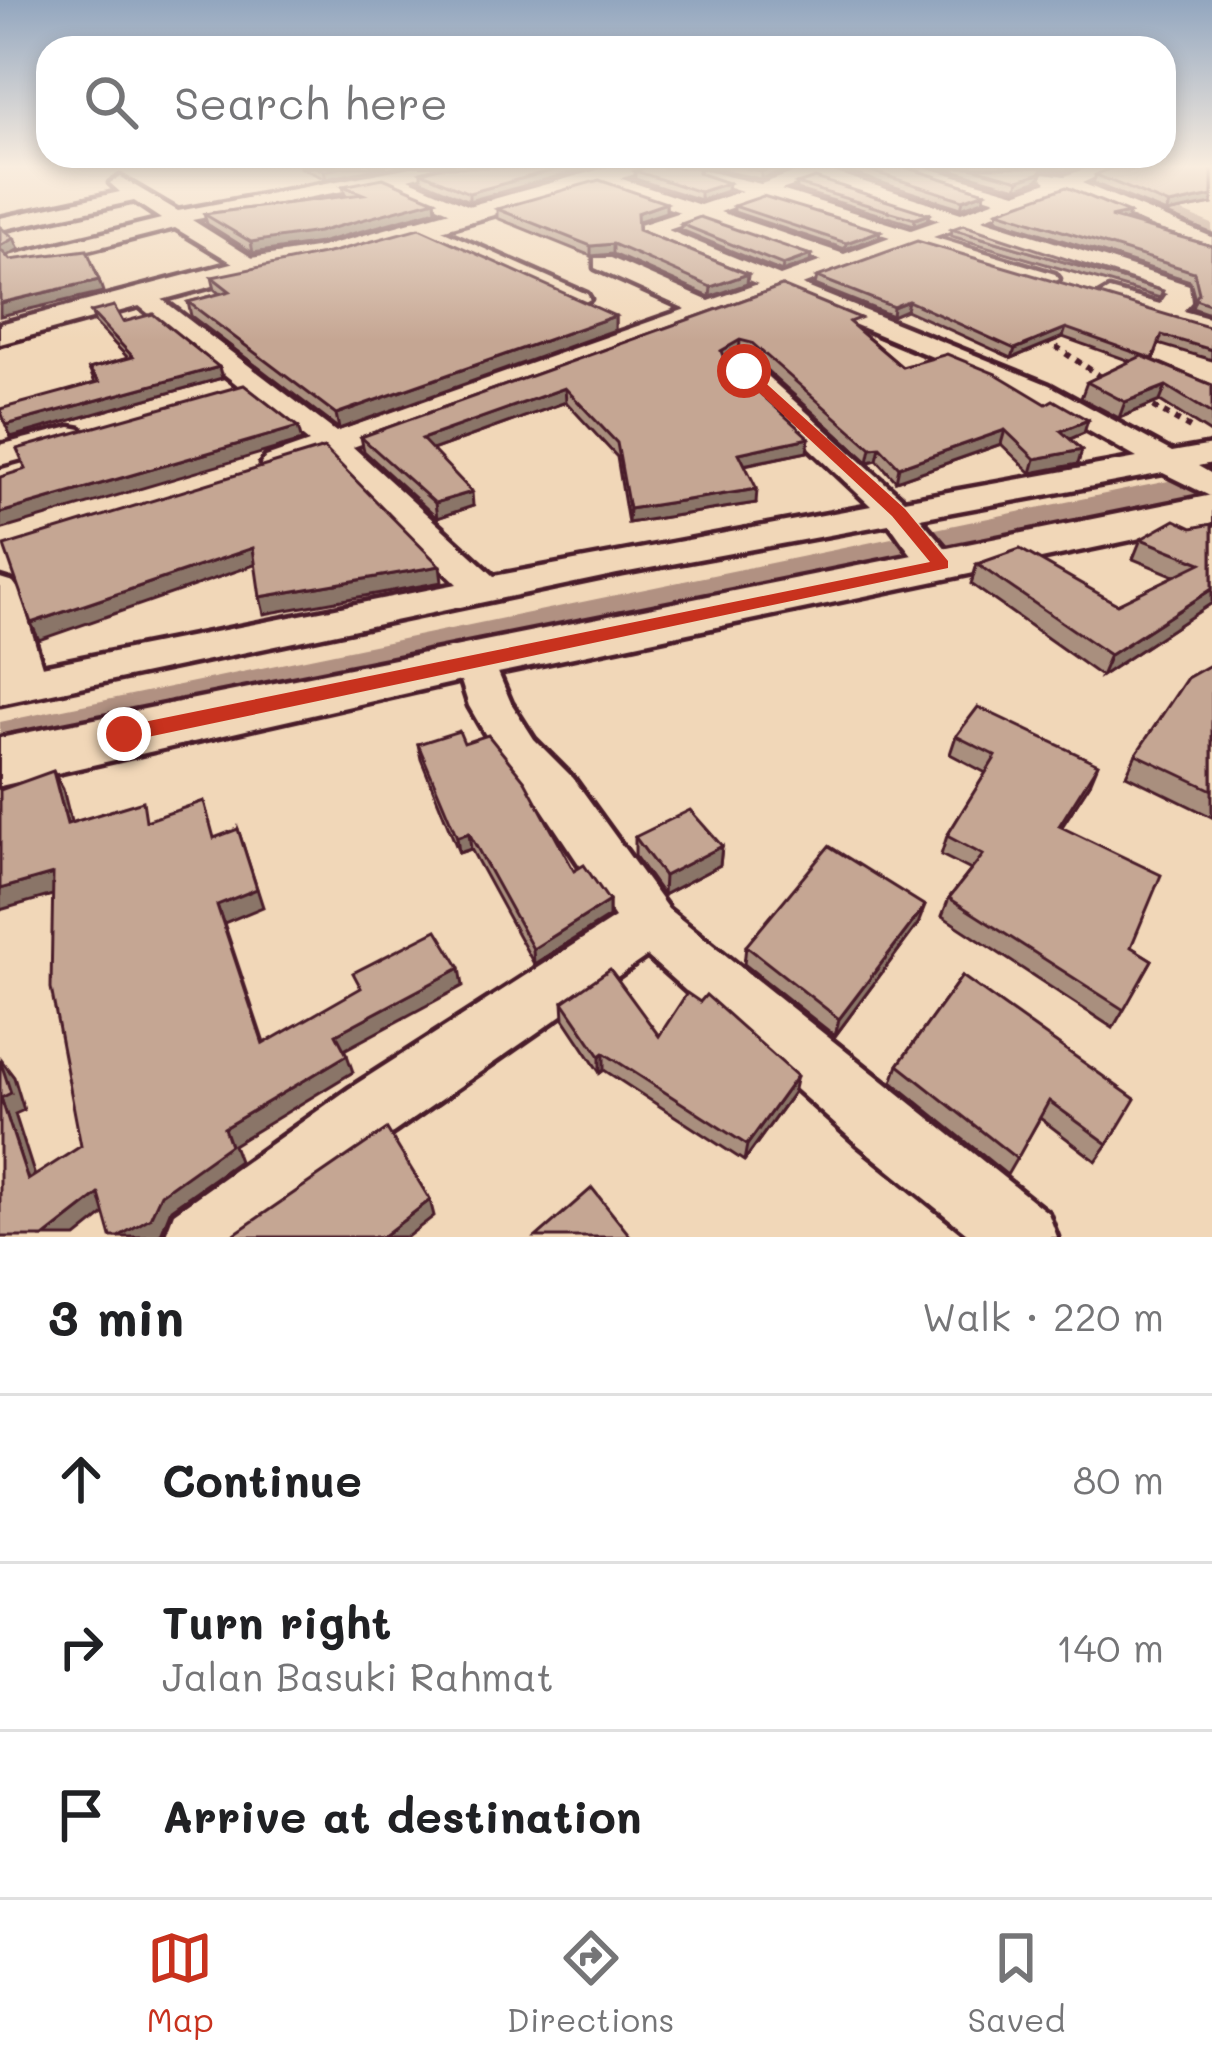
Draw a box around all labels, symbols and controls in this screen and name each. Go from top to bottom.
search box [36,36,1176,168]
icon: search [78,69,144,135]
text: Search here [174,73,448,131]
route start [717,344,771,398]
route end [97,707,151,761]
text: 3 min [48,1282,184,1349]
text: Walk · 220 m [922,1290,1164,1341]
icon: ahead [48,1446,114,1512]
text: Continue [162,1450,362,1508]
text: 80 m [1073,1453,1164,1504]
text: Turn right [162,1592,391,1650]
icon: right [48,1614,114,1680]
text: 140 m [1056,1621,1164,1672]
text: Jalan Basuki Rahmat [162,1650,554,1701]
icon: arrive [48,1782,114,1848]
text: Arrive at destination [162,1786,642,1844]
tab: Map [147,1925,214,2040]
tab: Directions [507,1925,674,2040]
tab: Saved [968,1925,1065,2040]

